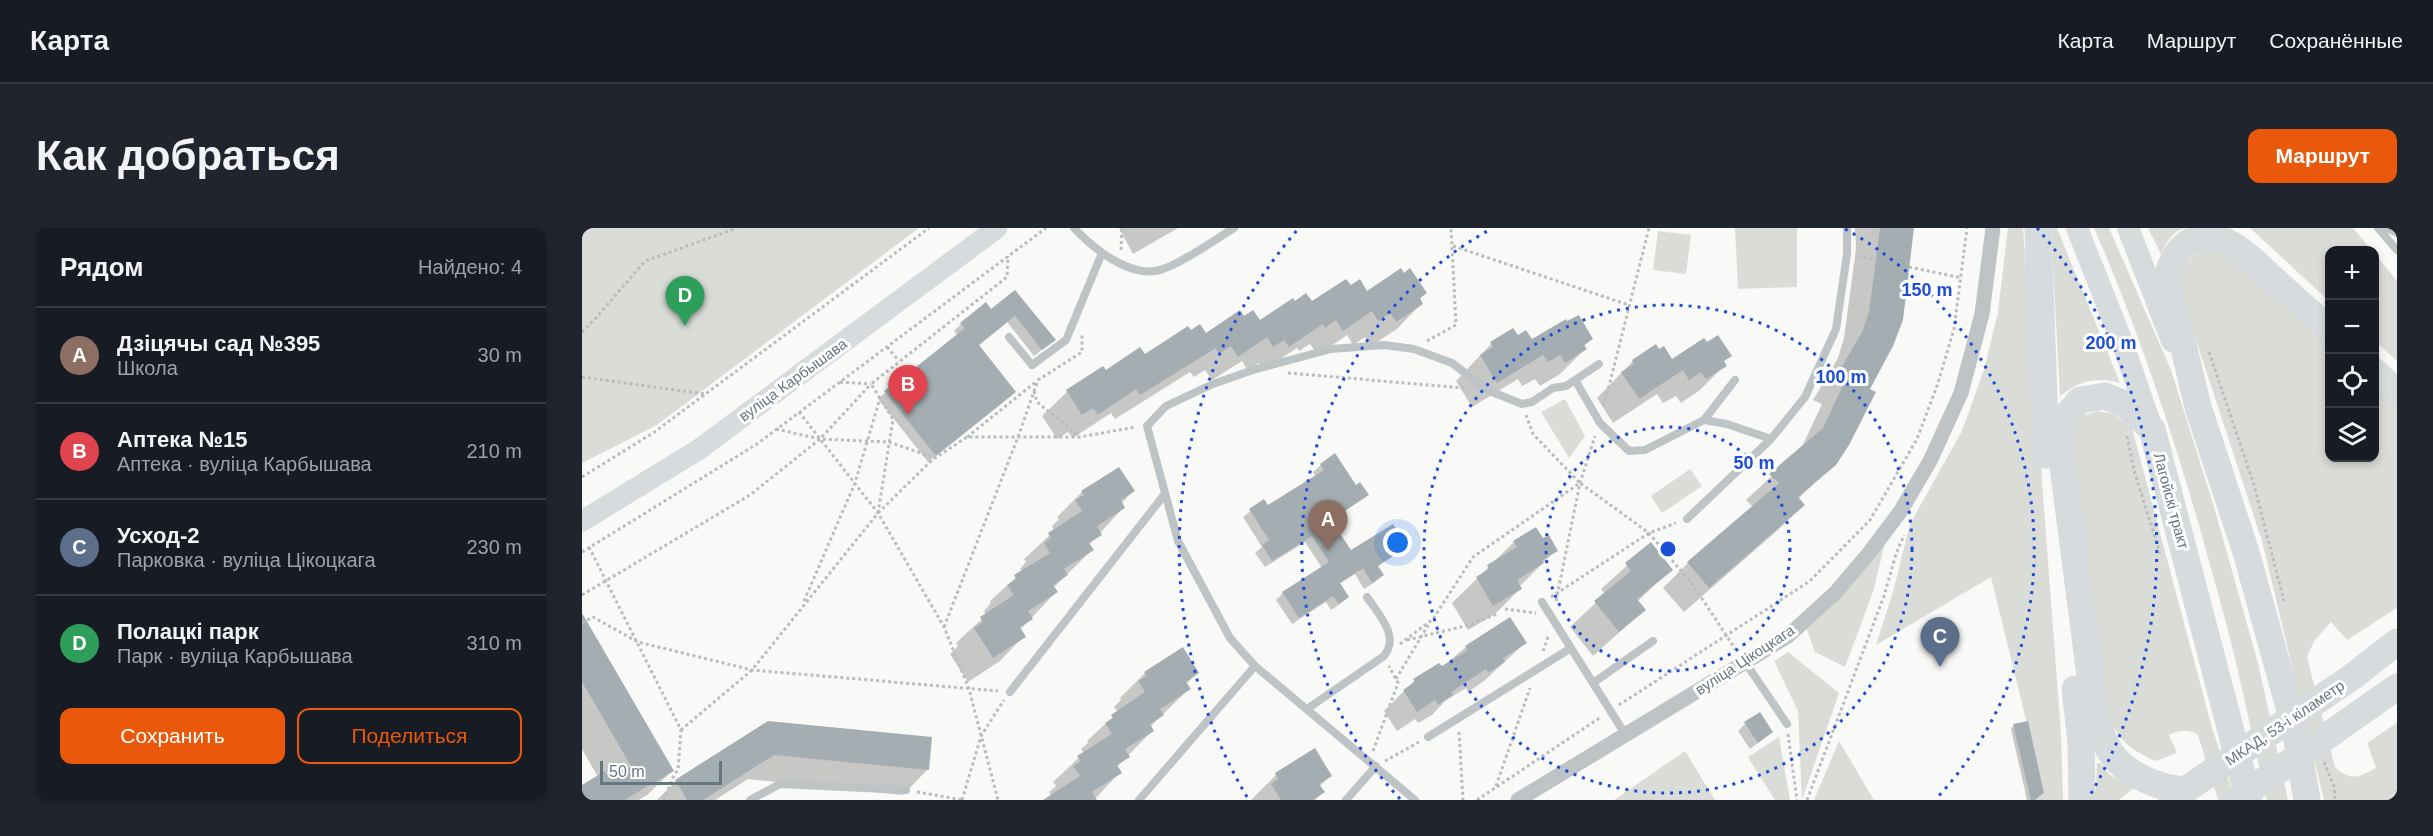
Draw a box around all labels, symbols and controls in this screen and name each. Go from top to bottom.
text: Карта [30,25,109,56]
text: Карта [2058,29,2114,52]
text: Маршрут [2147,29,2236,52]
text: Сохранённые [2269,29,2403,52]
button: Маршрут [2248,129,2397,183]
text: Как добраться [36,132,340,179]
map controls [2325,246,2379,462]
button: + [2325,246,2379,300]
text: Рядом [60,252,143,282]
text: Найдено: 4 [418,256,522,278]
pin: D [666,276,704,326]
text: 150 m [1901,280,1953,300]
button: − [2325,300,2379,354]
text: Дзіцячы сад №395 [117,331,320,356]
text: 200 m [2085,333,2137,353]
street label: вуліца Карбышава [735,334,851,424]
text: A [72,344,87,366]
text: 30 m [478,344,522,366]
button: locate [2325,354,2379,408]
text: Школа [117,357,178,379]
pin: B [888,366,928,415]
text: 100 m [1815,367,1867,387]
button: layers [2325,408,2379,462]
text: Аптека №15 [117,427,248,452]
text: B [72,440,87,462]
text: 210 m [466,440,522,462]
street label: Лагойскі тракт [2150,451,2193,551]
text: Аптека · вуліца Карбышава [117,453,372,475]
text: 50 m [1733,453,1775,473]
pin: A [1308,500,1348,550]
text: Усход-2 [117,523,200,548]
your location [1383,528,1412,557]
text: C [72,536,87,558]
text: 230 m [466,536,522,558]
centre of rings [1658,539,1678,559]
text: Парковка · вуліца Цікоцкага [117,549,376,571]
pin: C [1920,618,1960,667]
text: Полацкі парк [117,619,259,644]
street label: вуліца Цікоцкага [1692,621,1798,698]
text: D [72,632,87,654]
text: 310 m [466,632,522,654]
text: Парк · вуліца Карбышава [117,645,353,667]
street label: МКАД, 53-і кіламетр [2222,676,2347,769]
button: Сохранить [60,708,285,764]
button: Поделиться [297,708,522,764]
scale bar [600,758,722,786]
text: 50 m [609,763,645,780]

